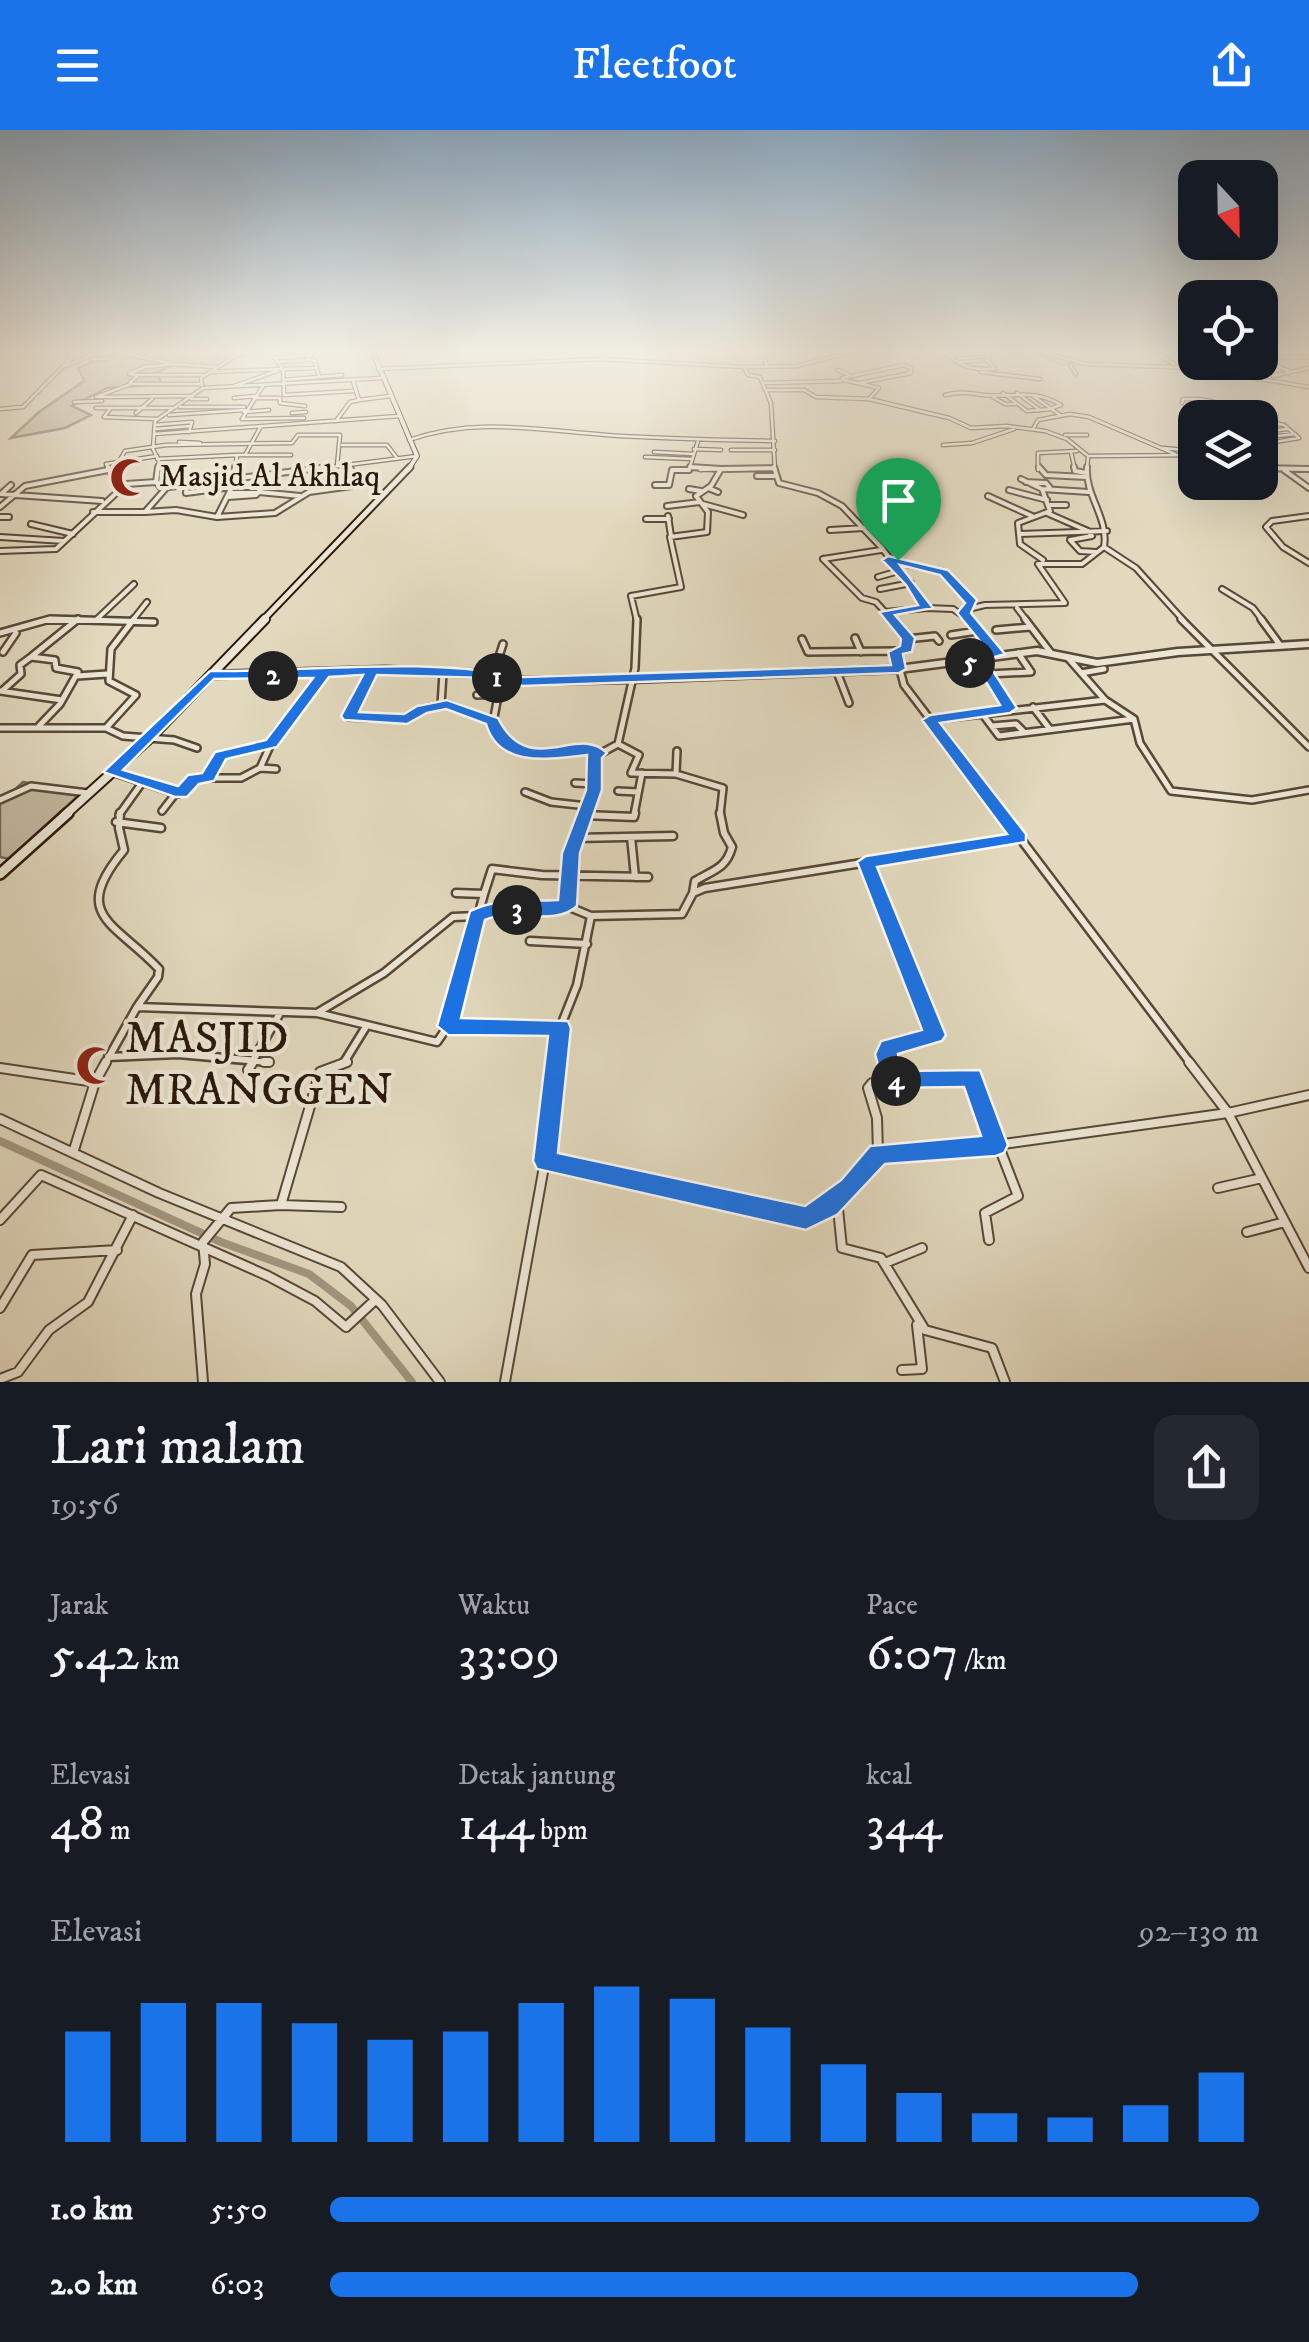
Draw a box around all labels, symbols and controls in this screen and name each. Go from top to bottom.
text: Fleetfoot [572,37,737,93]
icon: menu [50,38,105,93]
icon: share [1204,38,1259,93]
north arrow [1178,160,1278,260]
map controls [1178,160,1278,500]
button: locate [1178,280,1278,380]
button: layers [1178,400,1278,500]
mosque icon: Masjid Al Akhlaq [108,456,150,498]
place label: Masjid Al Akhlaq [159,457,381,497]
pin [856,458,941,561]
icon: arrive [871,473,926,528]
pin: 5 [945,638,995,688]
text: 5 [963,645,977,680]
pin: 2 [248,651,298,701]
pin: 1 [472,653,522,703]
text: 2 [266,658,280,693]
text: 1 [492,660,502,695]
pin: 3 [492,885,542,935]
text: 3 [512,892,522,927]
place label: MASJID MRANGGEN [125,1011,393,1119]
mosque icon: MASJID MRANGGEN [74,1044,116,1086]
pin: 4 [871,1056,921,1106]
text: 4 [888,1063,904,1098]
text: Lari malam [50,1413,305,1482]
button: share [1154,1415,1259,1520]
text: 19:56 [50,1485,119,1525]
text: Jarak [50,1588,109,1623]
text: Waktu [458,1588,530,1623]
text: Pace [866,1588,918,1623]
text: 5.42 [50,1623,139,1686]
text: 33:09 [458,1623,560,1686]
text: 6:07 [866,1623,958,1686]
text: km [139,1643,180,1678]
text: /km [958,1643,1007,1678]
text: Elevasi [50,1758,131,1793]
text: Detak jantung [458,1758,615,1793]
text: kcal [866,1758,912,1793]
text: 48 [50,1793,104,1856]
text: 144 [458,1793,534,1856]
text: 344 [866,1793,942,1856]
text: m [104,1813,131,1848]
text: bpm [534,1813,588,1848]
text: Elevasi [50,1912,142,1952]
text: 92–130 m [1139,1912,1259,1952]
text: 1.0 km [50,2190,133,2230]
text: 5:50 [210,2190,267,2230]
text: 2.0 km [50,2265,138,2305]
text: 6:03 [210,2265,264,2305]

